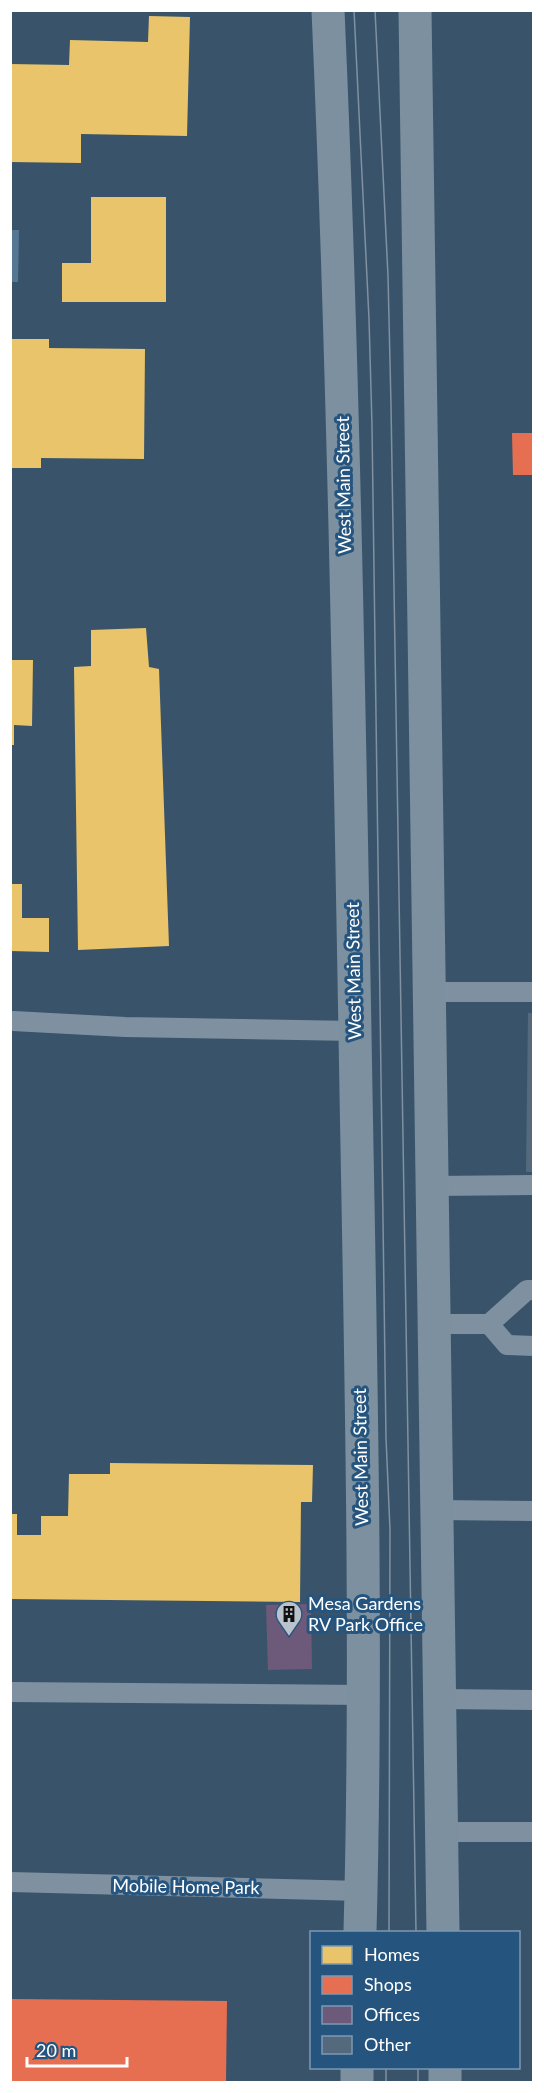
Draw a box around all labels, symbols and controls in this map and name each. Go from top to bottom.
street label: West Main Street [331,415,355,554]
street label: West Main Street [341,901,365,1040]
street label: West Main Street [348,1387,372,1526]
place label: Mesa Gardens RV Park Office [308,1592,423,1635]
building icon: Mesa Gardens RV Park Office [274,1599,304,1637]
street label: Mobile Home Park [112,1874,261,1898]
legend [310,1931,520,2069]
text: Homes [364,1943,420,1965]
text: Shops [364,1973,412,1995]
text: Offices [364,2003,420,2025]
scale bar [27,2030,128,2068]
text: Other [364,2033,411,2055]
text: 20 m [36,2039,76,2061]

